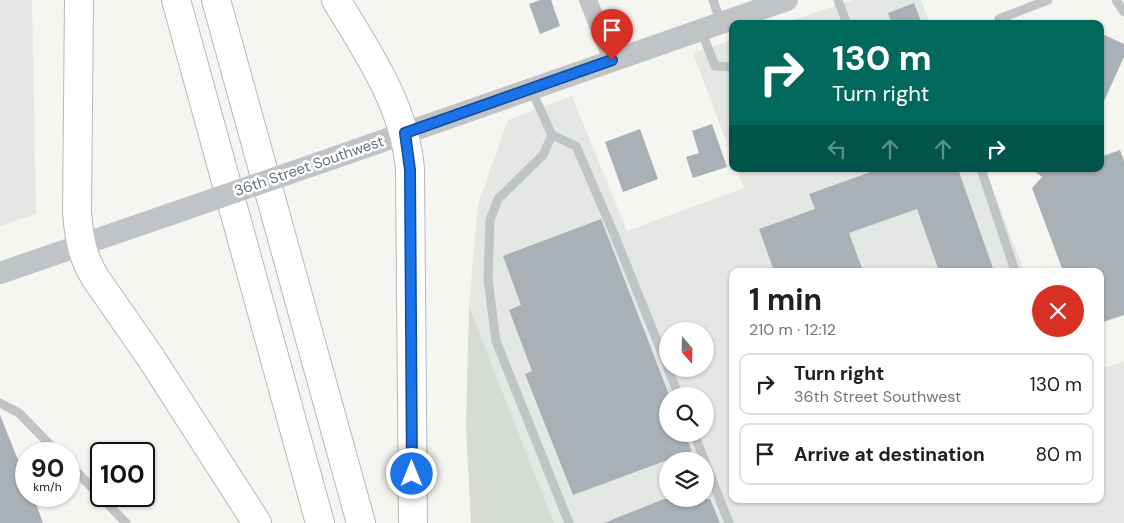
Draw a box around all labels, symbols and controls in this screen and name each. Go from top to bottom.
pin [591,9,633,60]
icon: arrive [598,16,626,44]
text: 130 m [832,35,932,81]
icon: right [749,40,814,105]
text: Turn right [832,79,929,108]
street label: 36th Street Southwest [232,131,386,201]
icon: left [823,135,851,163]
icon: ahead [876,135,904,163]
icon: ahead [929,135,957,163]
icon: right [982,135,1010,163]
text: 1 min [749,280,822,319]
button: close [1032,285,1084,337]
text: 210 m · 12:12 [749,319,836,340]
north arrow [659,322,714,378]
map controls [659,322,714,507]
text: Turn right [794,361,884,386]
icon: right [751,370,779,398]
text: 130 m [1030,372,1082,397]
text: 36th Street Southwest [794,386,961,407]
button: search [659,387,714,442]
icon: arrive [751,440,779,468]
speed limit sign: 100 [90,442,155,507]
text: Arrive at destination [794,442,985,467]
text: 80 m [1035,442,1082,467]
position arrow [385,447,437,499]
text: 90 [31,452,64,485]
button: layers [659,452,714,507]
text: km/h [33,479,62,495]

